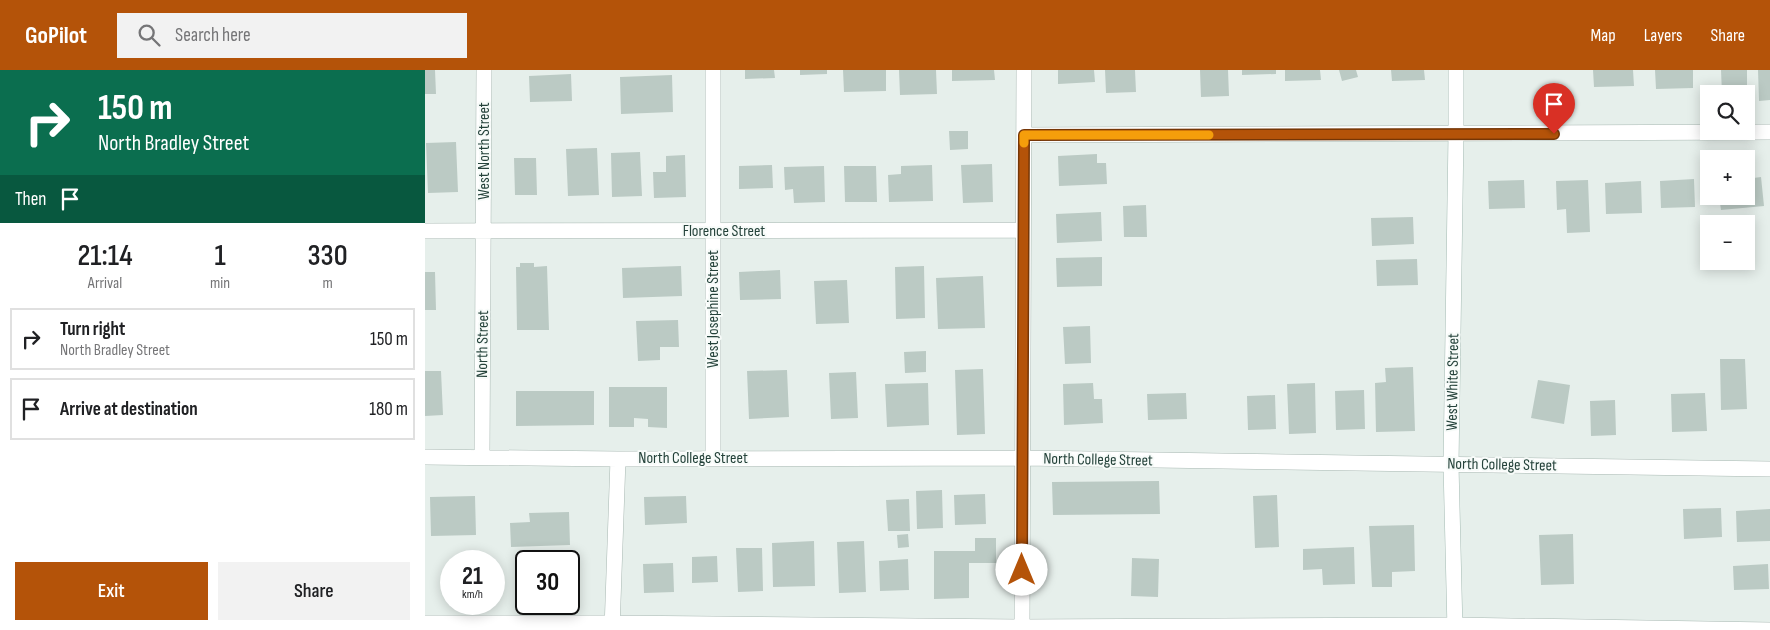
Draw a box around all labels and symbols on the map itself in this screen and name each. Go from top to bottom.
pin [1533,83,1575,134]
street label: West North Street [475,102,494,200]
street label: Florence Street [683,222,765,241]
street label: West Josephine Street [704,250,723,368]
street label: North Street [473,310,493,378]
street label: West White Street [1443,333,1463,431]
street label: North College Street [638,449,748,468]
street label: North College Street [1043,450,1153,470]
street label: North College Street [1447,455,1557,475]
position arrow [995,543,1047,595]
speed limit sign: 30 [515,550,580,615]

